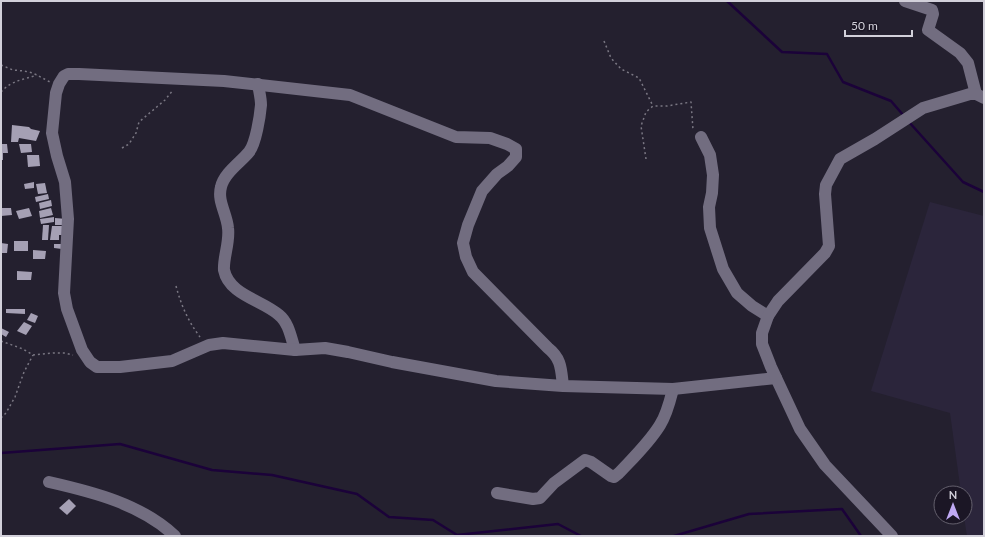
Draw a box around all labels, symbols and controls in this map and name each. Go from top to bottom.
scale bar [845,12,912,38]
text: 50 m [851,18,878,33]
north arrow [933,485,973,525]
text: N [949,488,957,501]

